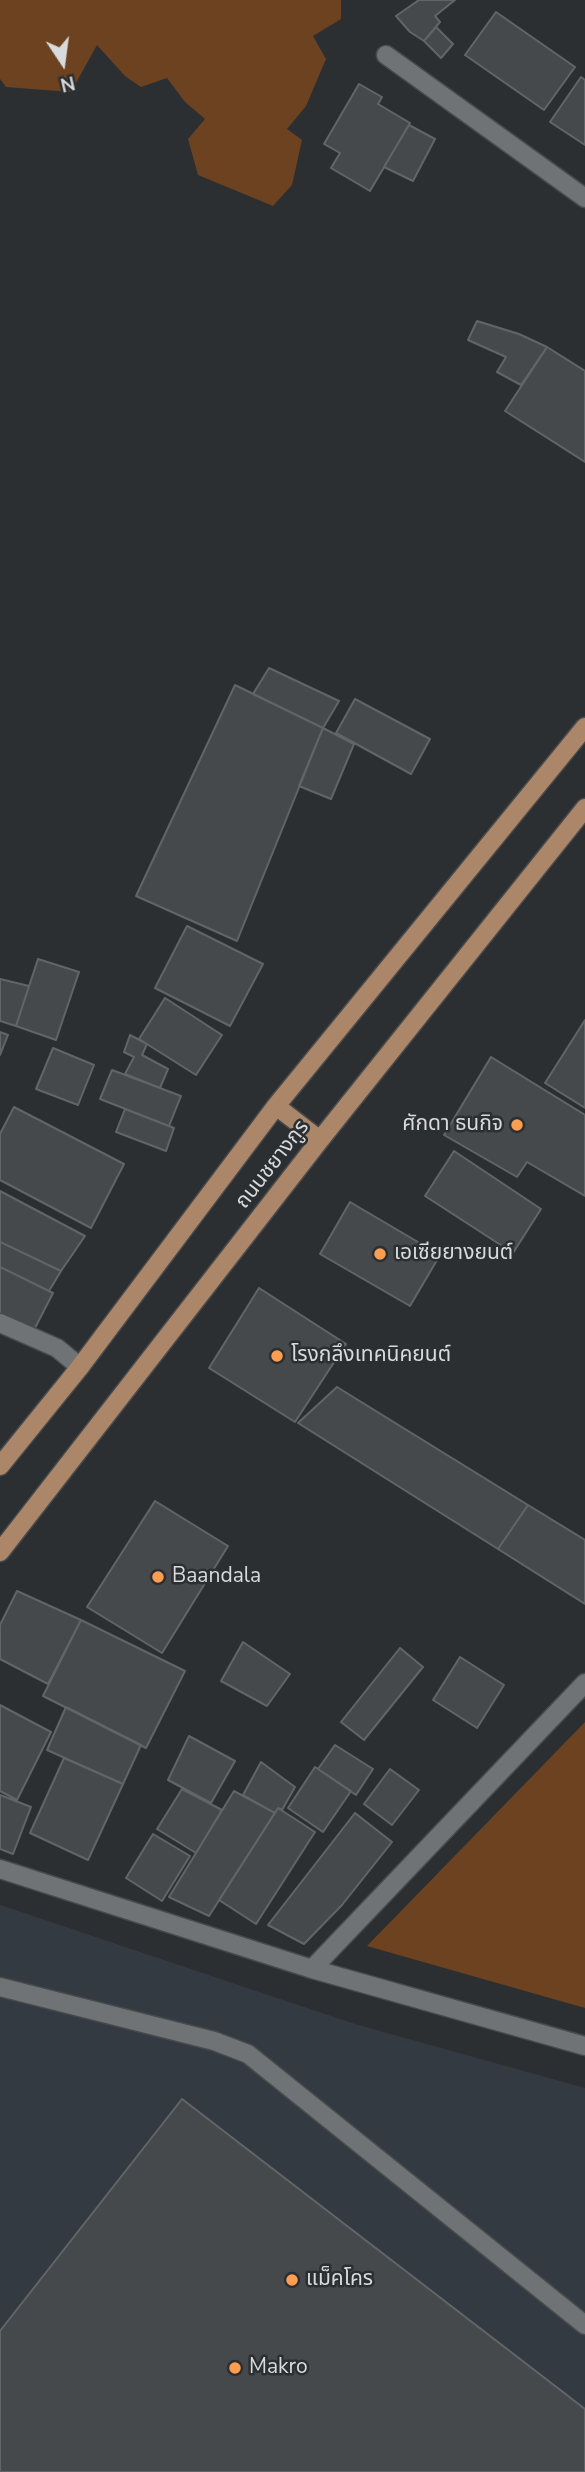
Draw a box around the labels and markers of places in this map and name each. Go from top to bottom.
place label: ศักดา ธนกิจ [402,1112,503,1138]
marker: ศักดา ธนกิจ [509,1117,525,1133]
place label: เอเซียยางยนต์ [394,1241,513,1267]
marker: เอเซียยางยนต์ [372,1246,388,1262]
place label: โรงกลึงเทคนิคยนต์ [291,1343,451,1369]
marker: โรงกลึงเทคนิคยนต์ [269,1348,285,1364]
place label: Baandala [172,1564,261,1590]
marker: Baandala [150,1569,166,1585]
place label: แม็คโคร [306,2267,373,2293]
marker: แม็คโคร [284,2272,300,2288]
place label: Makro [249,2355,308,2381]
marker: Makro [227,2360,243,2376]

